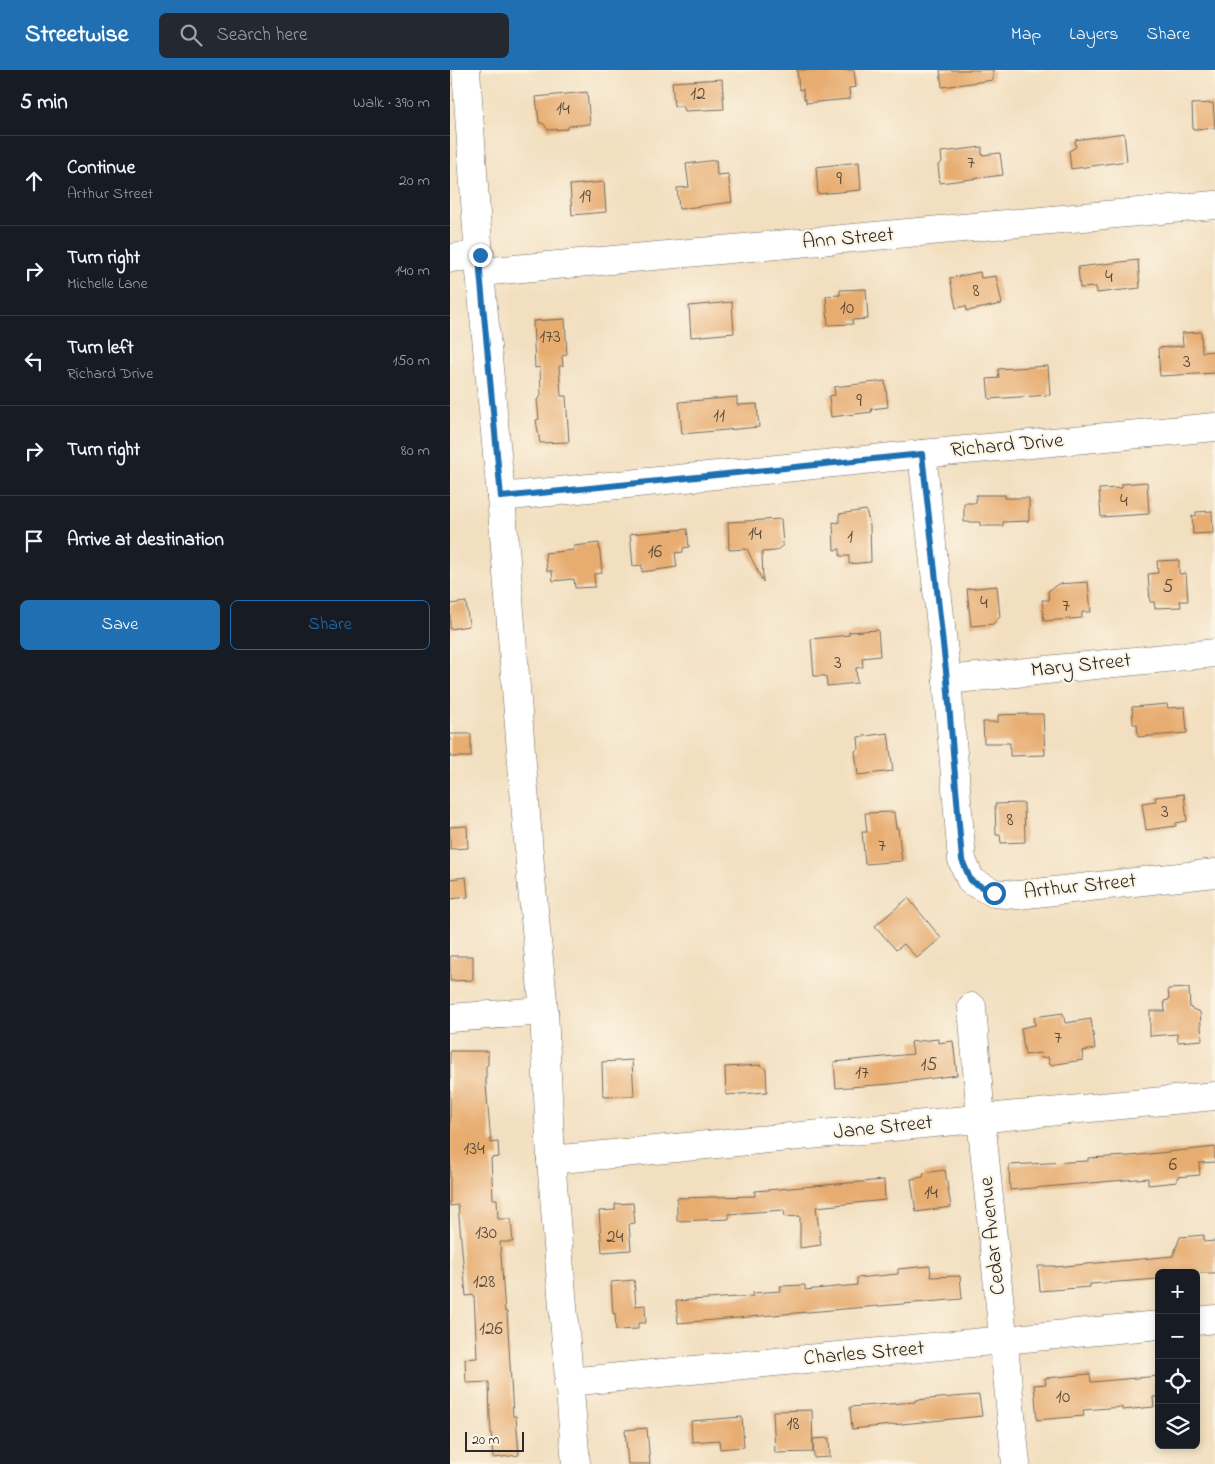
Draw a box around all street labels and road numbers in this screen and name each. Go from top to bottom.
street label: Ann Street [801,220,895,258]
street label: Richard Drive [949,426,1065,466]
street label: Mary Street [1029,646,1133,688]
street label: Arthur Street [1022,866,1138,908]
street label: Jane Street [832,1108,934,1148]
street label: Cedar Avenue [972,1175,1014,1297]
street label: Charles Street [802,1334,926,1374]

